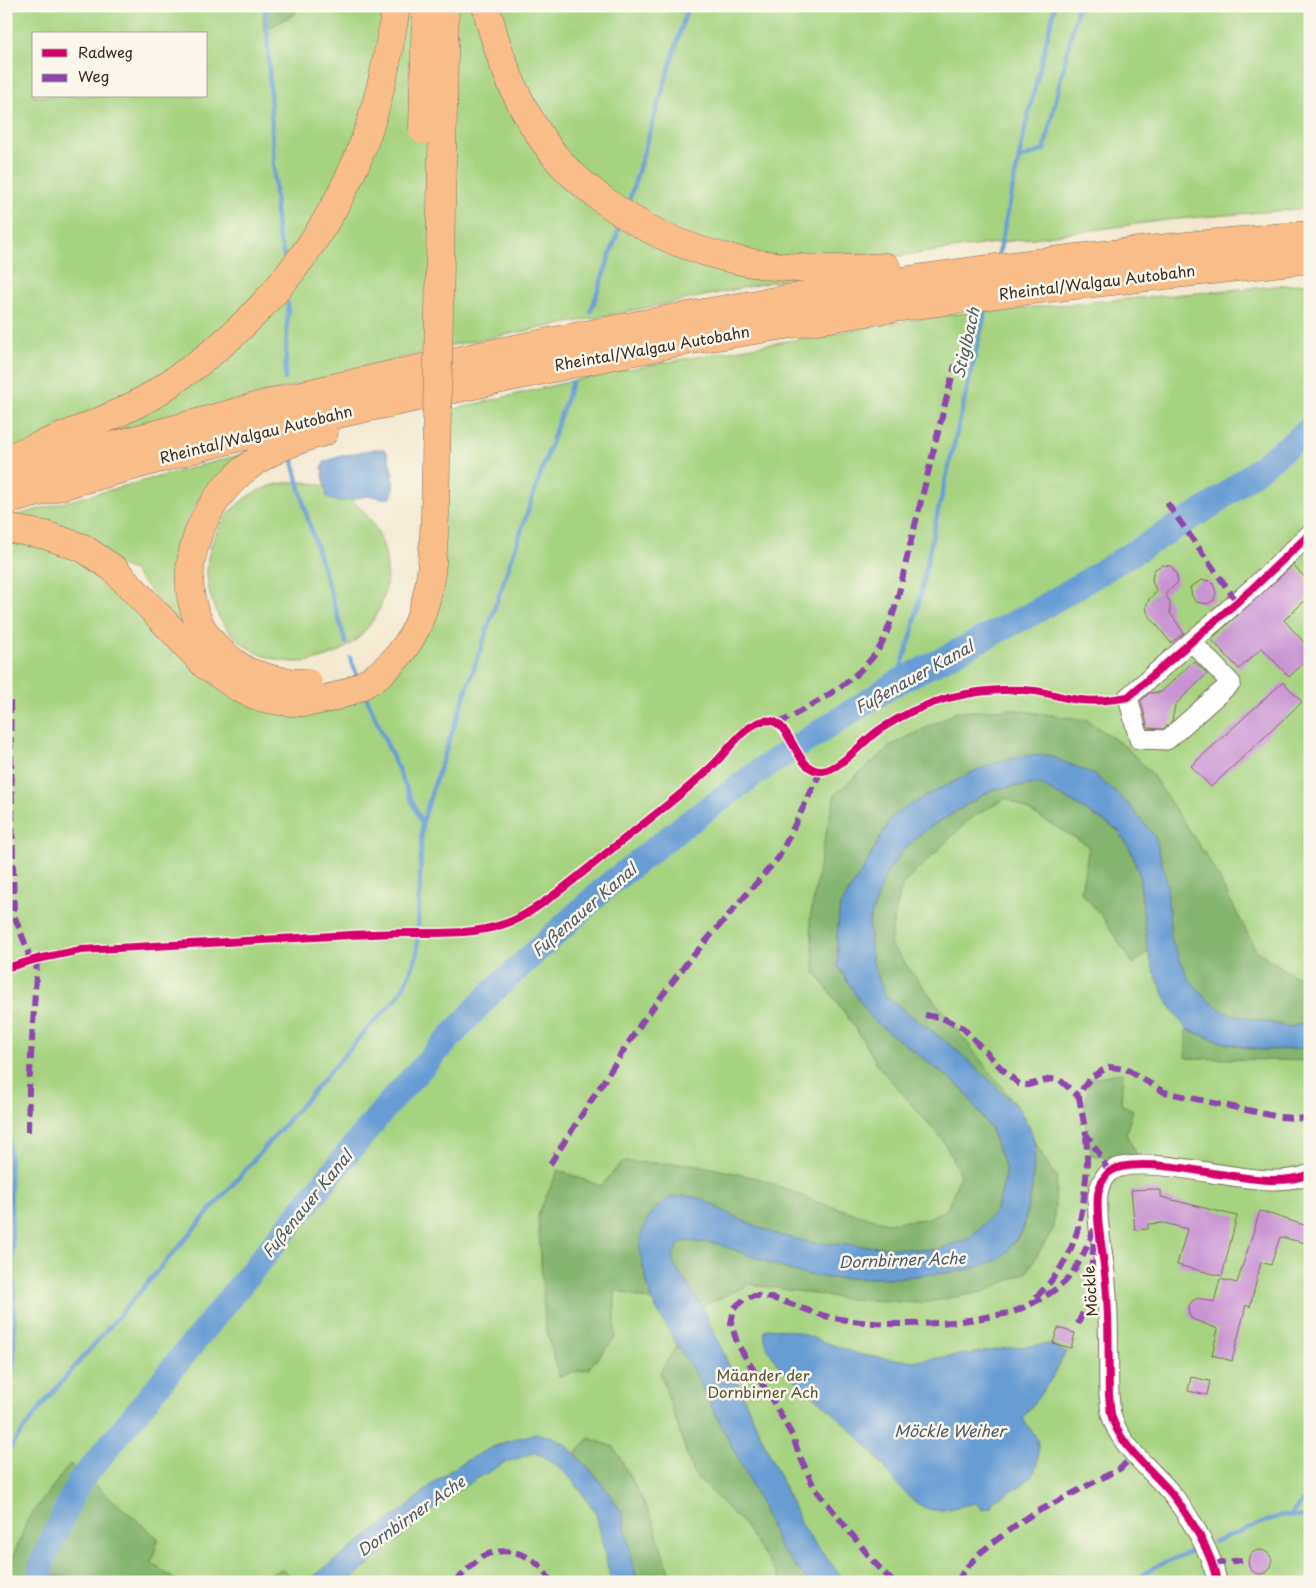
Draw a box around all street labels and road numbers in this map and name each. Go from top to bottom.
street label: Rheintal/Walgau Autobahn [997,258,1196,305]
street label: Rheintal/Walgau Autobahn [552,319,751,376]
street label: Rheintal/Walgau Autobahn [157,398,354,469]
street label: Möckle [1076,1265,1103,1317]

